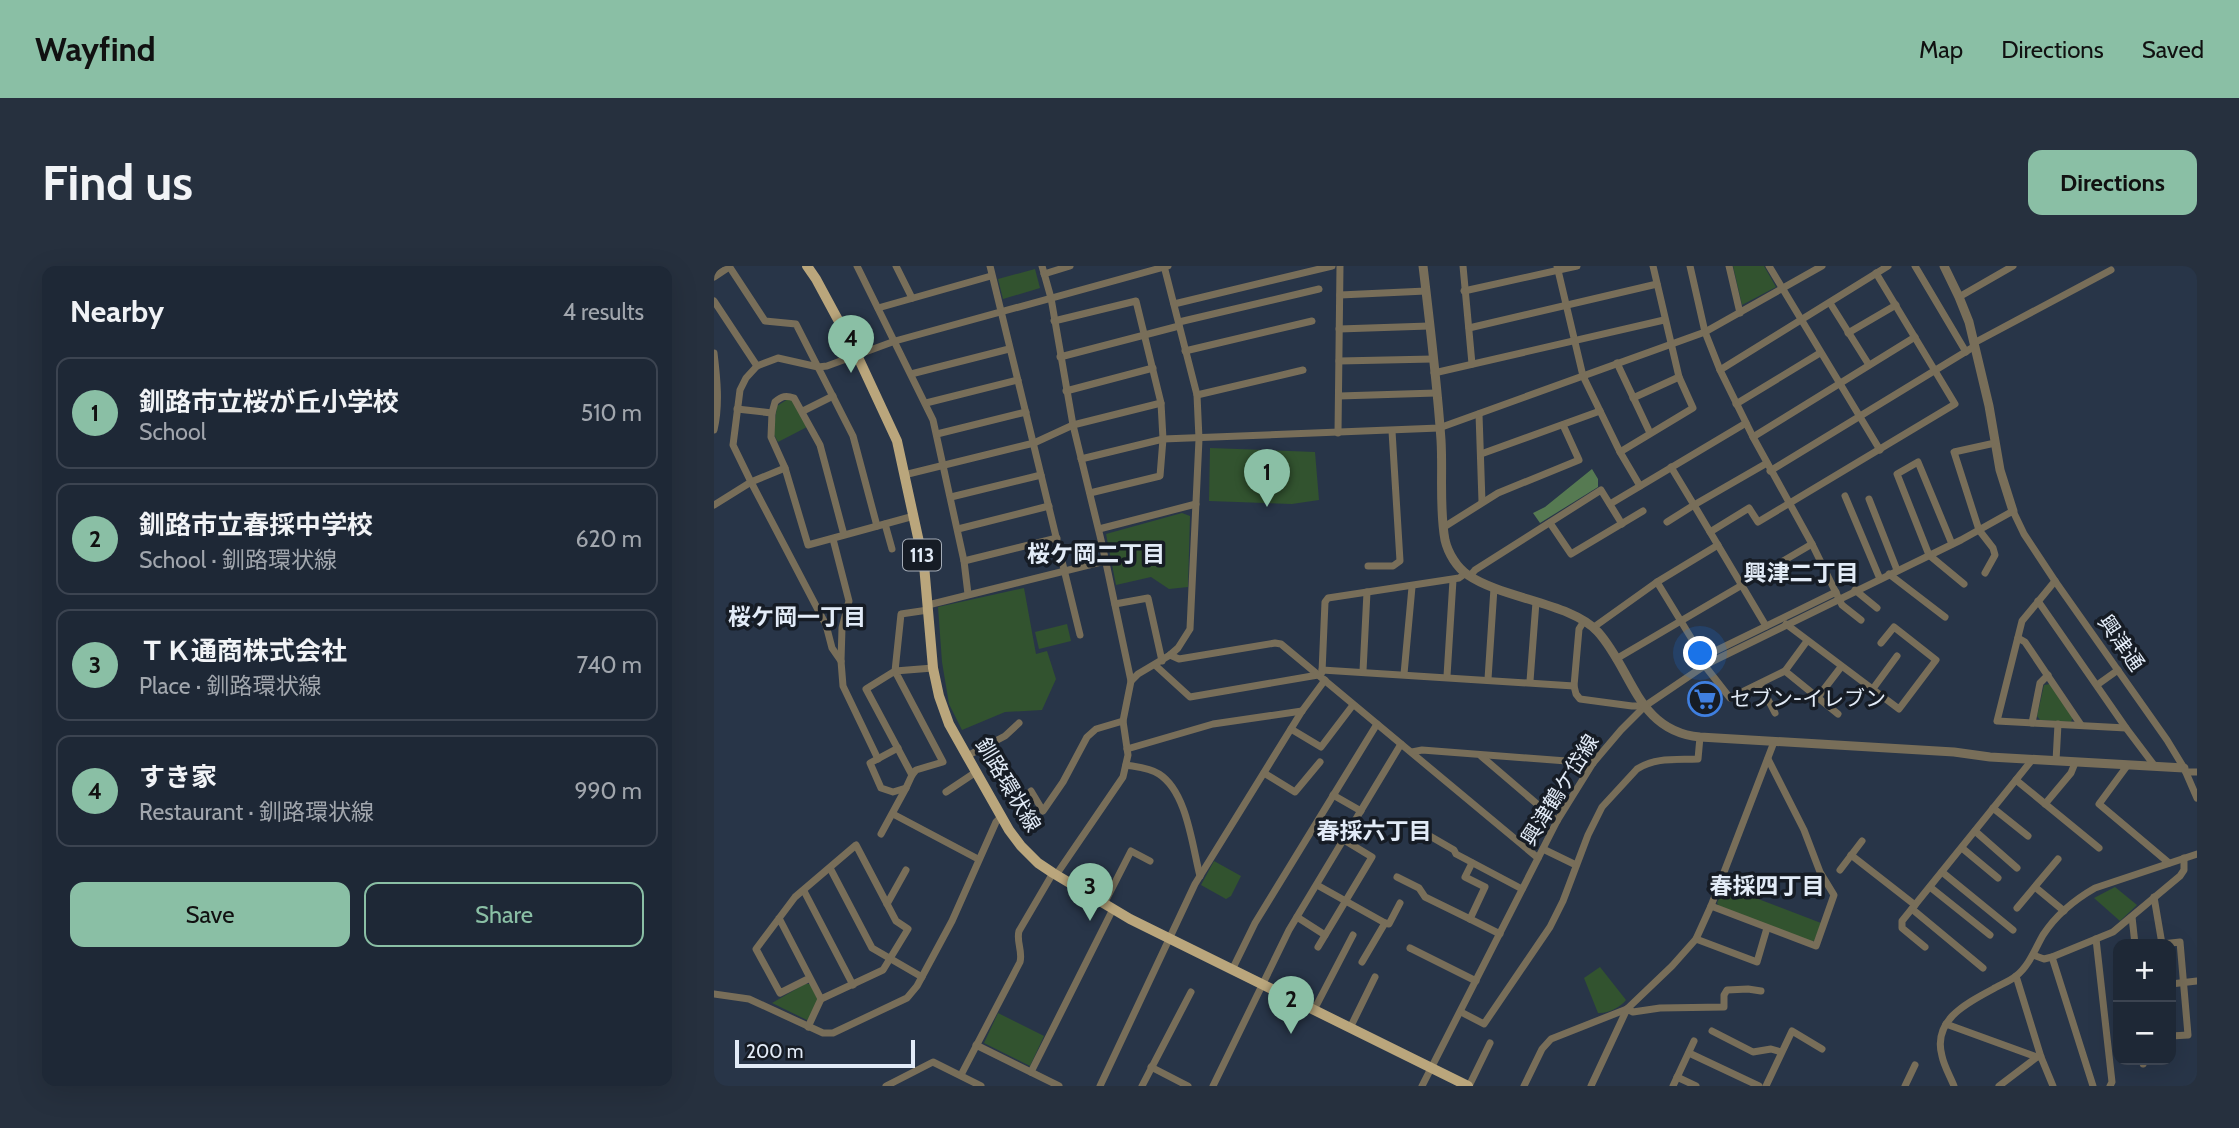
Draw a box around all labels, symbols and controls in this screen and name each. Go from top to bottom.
text: Wayfind [35,29,156,69]
text: Map [1919,35,1963,64]
text: Directions [2001,35,2104,64]
text: Saved [2142,35,2204,64]
button: Directions [2028,150,2197,215]
text: Find us [42,153,193,212]
text: Nearby [70,293,164,330]
text: 4 results [563,298,644,326]
pin: 4 [828,315,874,373]
text: 釧路市立桜が丘小学校 [139,386,399,418]
text: 1 [91,399,99,427]
text: 510 m [581,399,642,427]
text: School [139,418,206,446]
pin: 1 [1244,449,1290,507]
text: 釧路市立春採中学校 [139,509,373,541]
text: 2 [89,525,101,553]
text: 620 m [575,525,642,553]
road number: 113 [903,540,941,570]
district label: 桜ケ岡二丁目 [1027,540,1165,568]
text: School · 釧路環状線 [139,546,337,574]
district label: 興津二丁目 [1744,559,1859,587]
district label: 桜ケ岡一丁目 [728,603,866,631]
street label: 興津通 [2093,610,2150,676]
text: ＴＫ通商株式会社 [139,635,347,667]
your location [1683,636,1717,670]
text: 3 [89,651,101,679]
text: 740 m [577,651,642,679]
text: Place · 釧路環状線 [139,672,321,700]
supermarket icon: セブン-イレブン [1686,680,1724,718]
place label: セブン-イレブン [1730,686,1886,711]
street label: 興津鶴ケ岱線 [1516,730,1604,850]
street label: 釧路環状線 [971,733,1046,836]
text: すき家 [139,761,217,793]
text: 4 [88,777,102,805]
text: 990 m [574,777,642,805]
text: Restaurant · 釧路環状線 [139,798,374,826]
district label: 春採六丁目 [1317,817,1432,845]
pin: 3 [1067,863,1113,921]
district label: 春採四丁目 [1710,872,1825,900]
button: Save [70,882,350,947]
button: Share [364,882,644,947]
map controls [2113,939,2176,1065]
button: + [2113,939,2176,1002]
pin: 2 [1268,976,1314,1034]
button: − [2113,1002,2176,1065]
scale bar [735,1037,915,1069]
text: 200 m [746,1040,803,1063]

